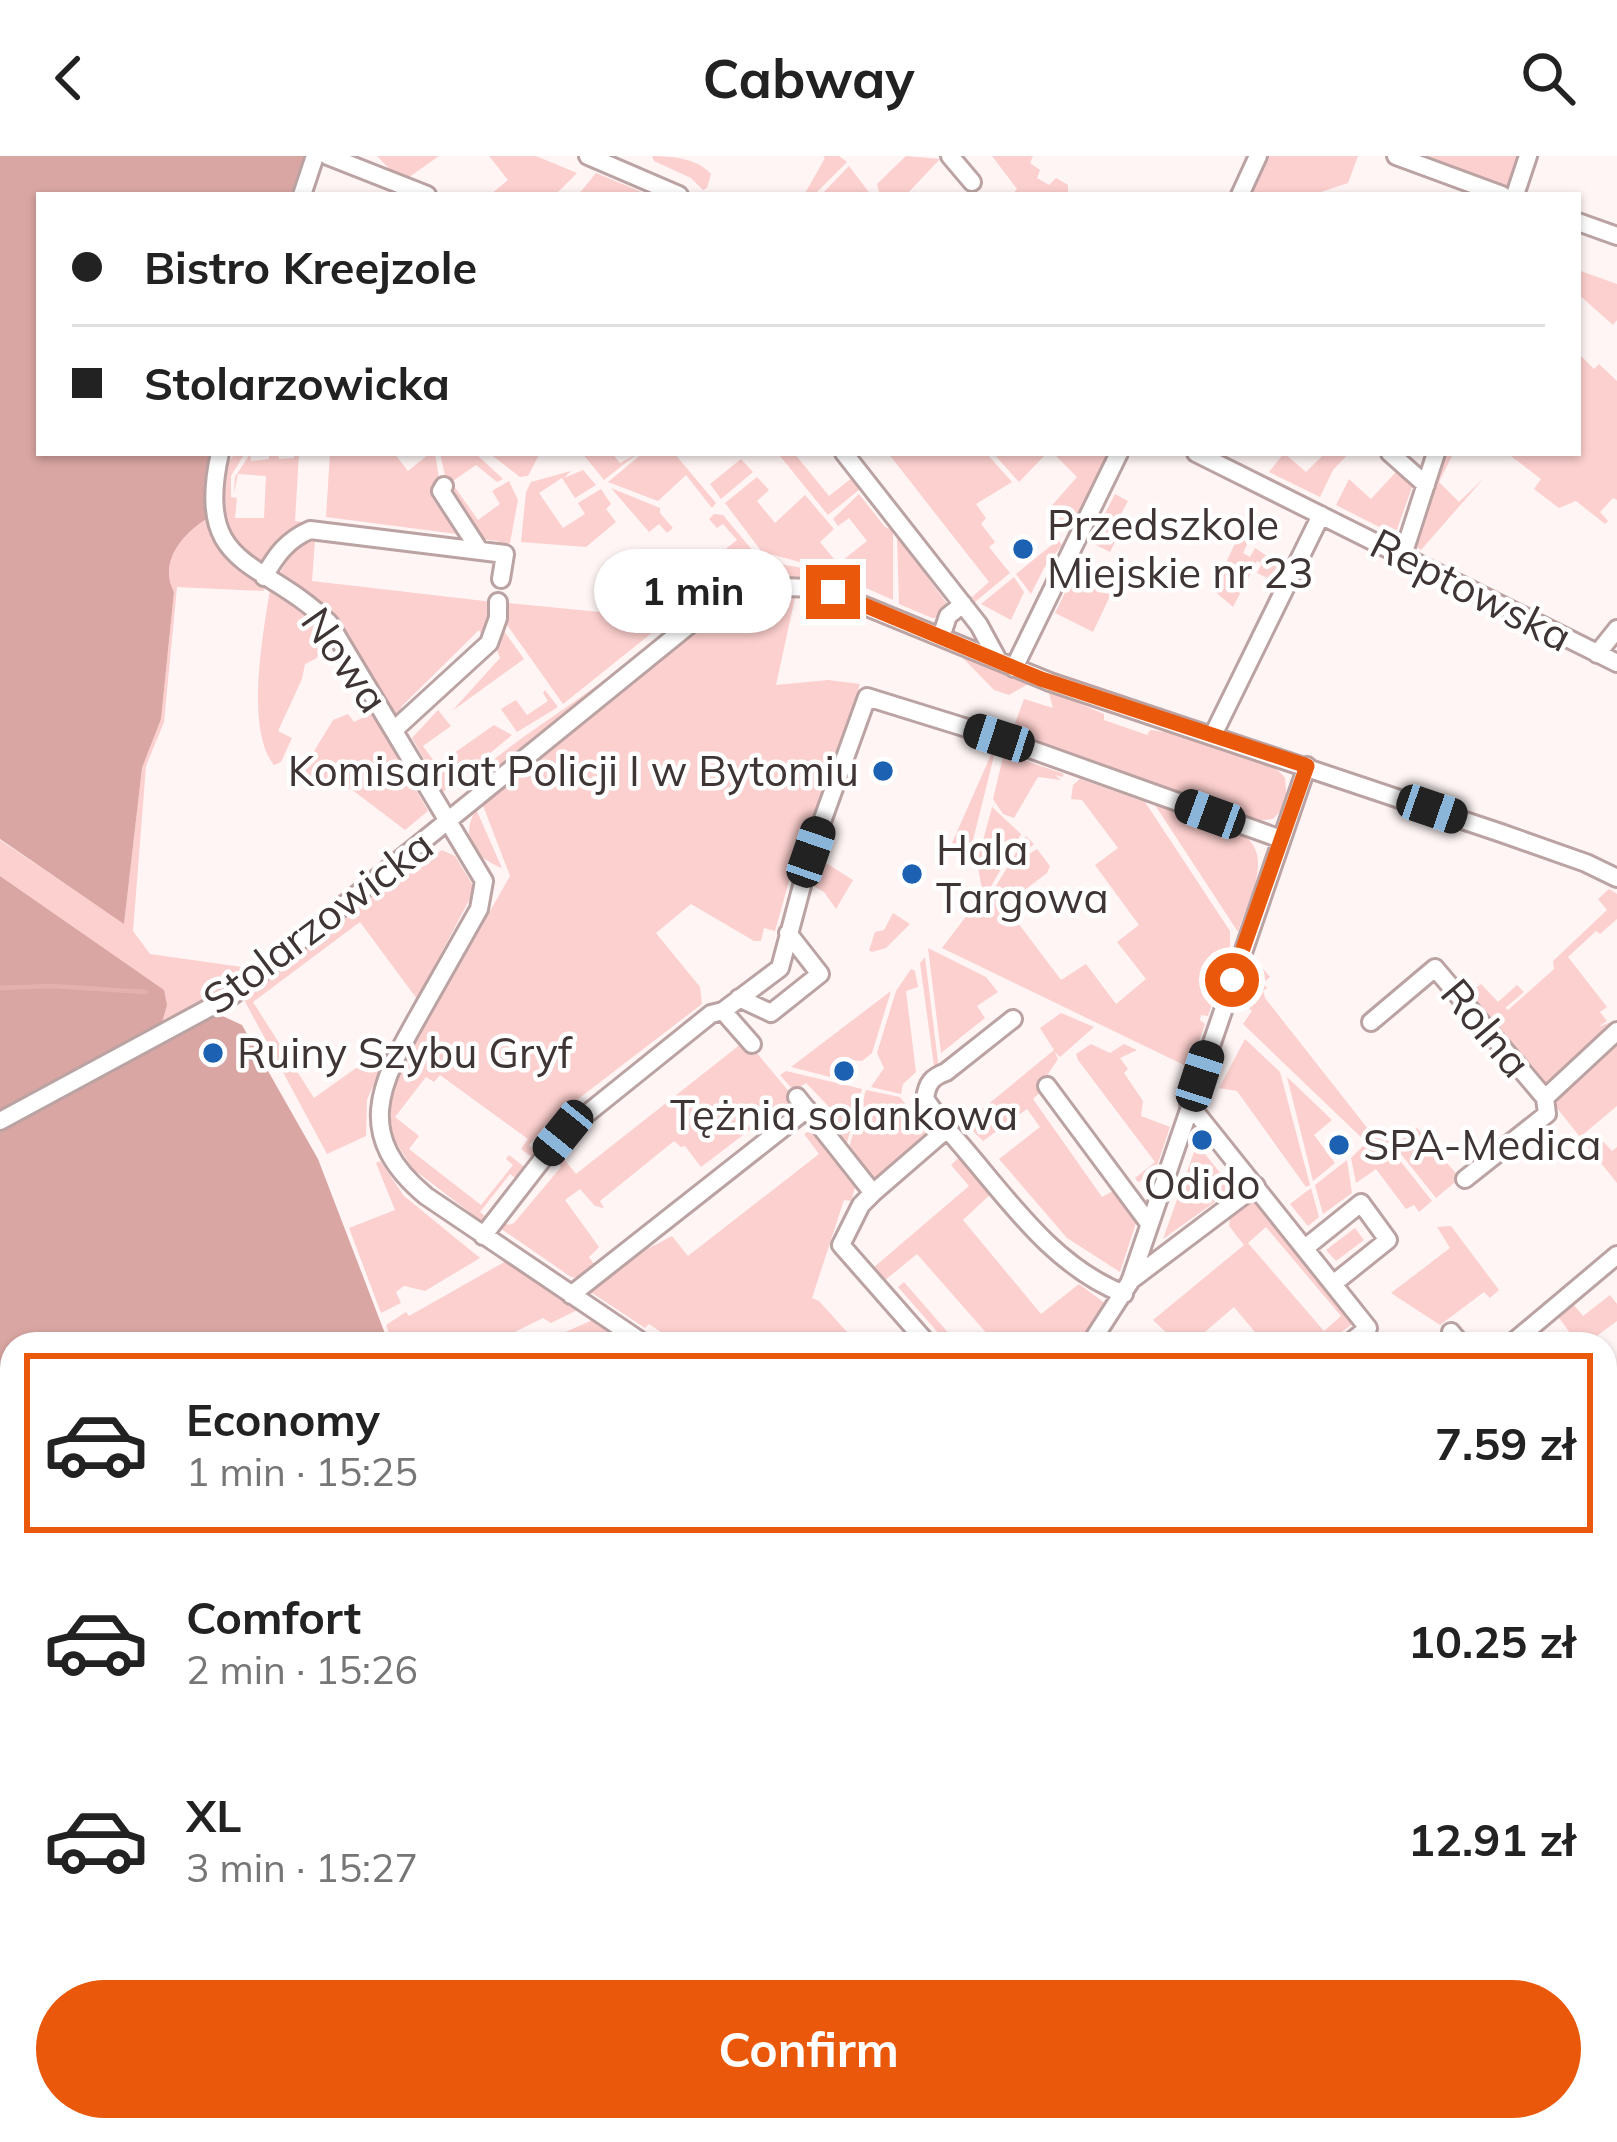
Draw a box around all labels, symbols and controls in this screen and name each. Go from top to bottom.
text: Cabway [702,44,915,112]
icon: back [36,45,102,111]
icon: search [1515,45,1581,111]
text: Bistro Kreejzole [144,239,477,295]
text: Stolarzowicka [144,355,450,411]
place label: Przedszkole Miejskie nr 23 [1047,498,1313,599]
street label: Reptowska [1362,516,1580,663]
marker: Przedszkole Miejskie nr 23 [1010,536,1036,562]
callout: 1 min [593,550,791,634]
route end [806,565,860,619]
text: 1 min [642,566,744,615]
street label: Nowa [290,597,400,723]
car [959,710,1039,766]
place label: Komisariat Policji I w Bytomiu [288,744,859,797]
marker: Komisariat Policji I w Bytomiu [870,758,896,784]
car [1392,780,1472,838]
car [1170,785,1250,843]
car [782,812,840,892]
street label: Stolarzowicka [192,818,443,1025]
place label: Hala Targowa [936,823,1109,924]
marker: Hala Targowa [899,861,925,887]
route start [1205,953,1259,1007]
street label: Rolna [1430,968,1543,1088]
place label: Ruiny Szybu Gryf [237,1026,573,1079]
car [1172,1036,1228,1116]
marker: Ruiny Szybu Gryf [200,1040,226,1066]
marker: Tężnia solankowa [831,1058,857,1084]
place label: Tężnia solankowa [670,1088,1018,1141]
car [526,1094,600,1172]
place label: SPA-Medica [1363,1118,1601,1171]
marker: Odido [1189,1127,1215,1153]
marker: SPA-Medica [1326,1132,1352,1158]
place label: Odido [1144,1157,1260,1210]
icon: car [42,1389,150,1497]
text: Economy [186,1391,380,1447]
text: 7.59 zł [1435,1415,1575,1471]
text: 1 min · 15:25 [186,1447,418,1496]
icon: car [42,1587,150,1695]
text: Comfort [186,1589,361,1645]
text: 10.25 zł [1408,1613,1575,1669]
text: 2 min · 15:26 [186,1645,418,1694]
icon: car [42,1785,150,1893]
text: XL [186,1787,241,1843]
text: 12.91 zł [1408,1811,1575,1867]
text: 3 min · 15:27 [186,1843,418,1892]
button: Confirm [36,1980,1581,2118]

